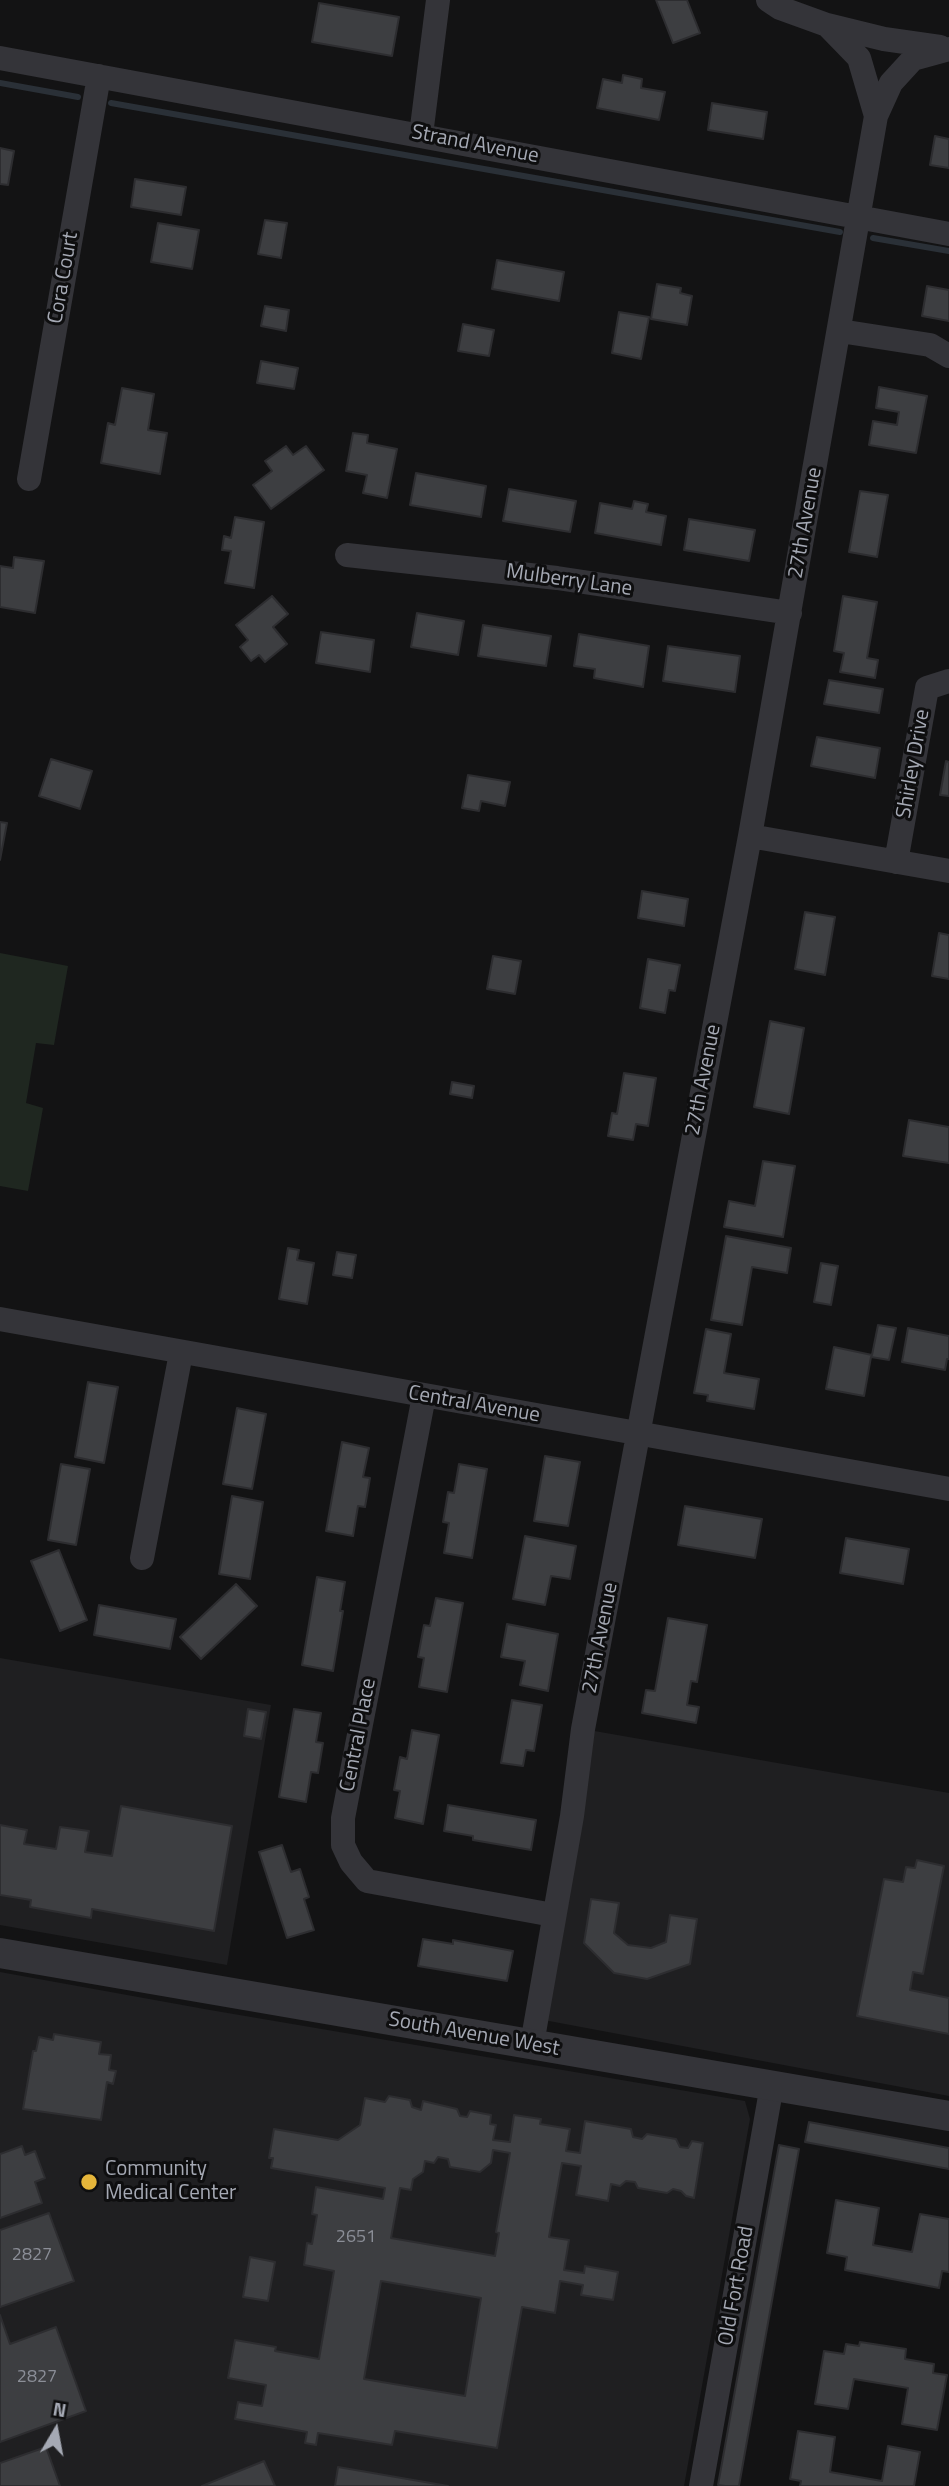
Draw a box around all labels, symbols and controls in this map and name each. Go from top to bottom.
street label: Strand Avenue [409,120,541,170]
street label: Cora Court [44,230,84,326]
street label: 27th Avenue [784,465,828,581]
street label: Mulberry Lane [504,560,634,602]
street label: Shirley Drive [892,707,936,821]
street label: 27th Avenue [681,1022,727,1138]
street label: Central Avenue [406,1381,542,1429]
street label: 27th Avenue [578,1580,624,1696]
street label: Central Place [336,1676,382,1794]
street label: South Avenue West [387,2008,561,2062]
place label: Community Medical Center [105,2157,236,2207]
marker: Community Medical Center [79,2172,99,2192]
street label: Old Fort Road [714,2224,760,2348]
house number: 2651 [336,2227,376,2249]
house number: 2827 [12,2245,52,2267]
house number: 2827 [17,2367,57,2389]
text: N [51,2393,69,2424]
north arrow [21,2395,91,2465]

